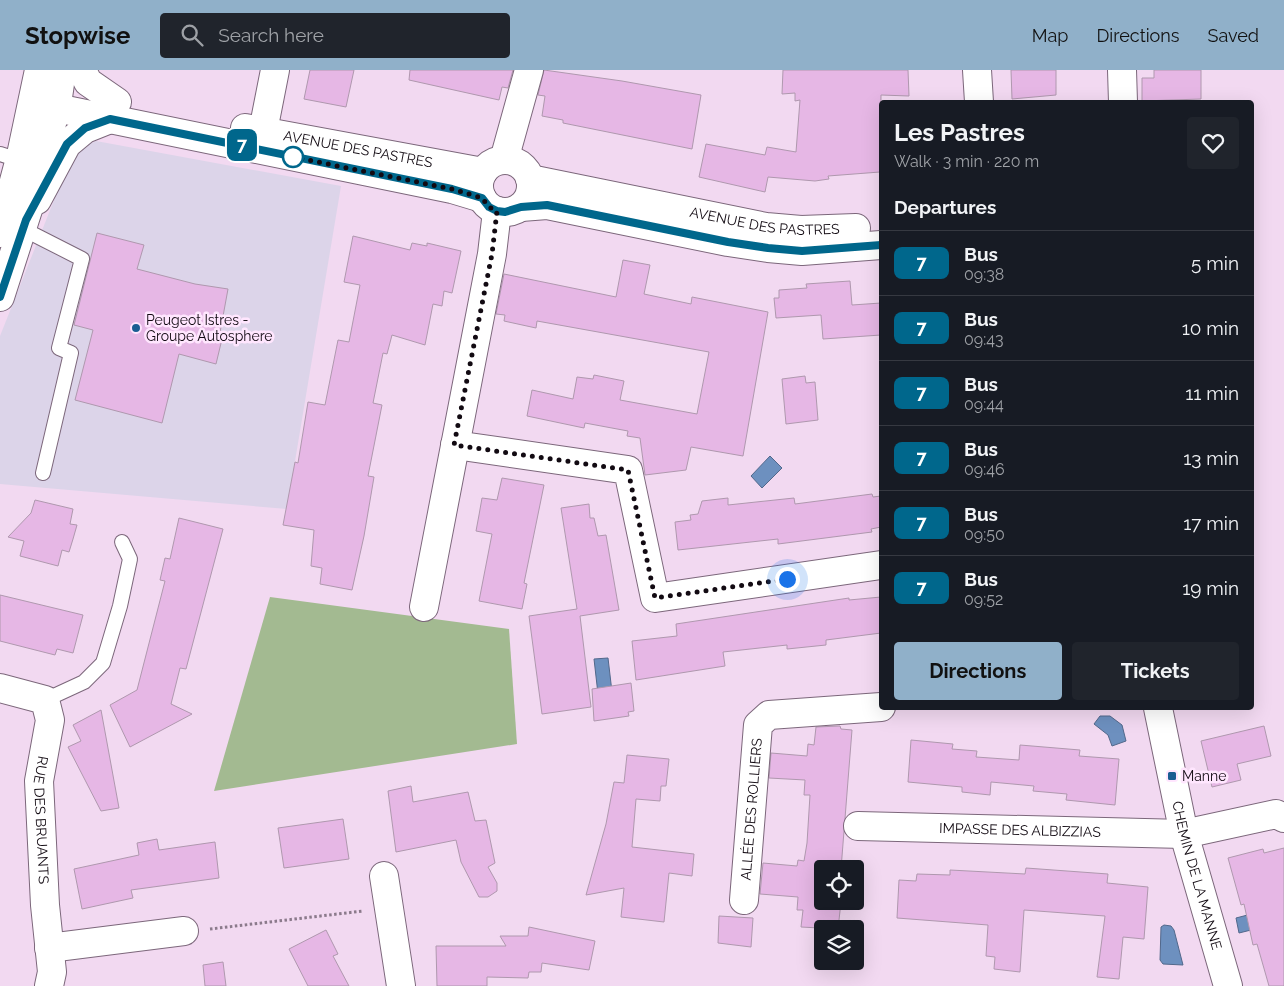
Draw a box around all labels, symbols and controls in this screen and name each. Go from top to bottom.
search box [160,13,510,58]
text: Stopwise [25,21,130,50]
icon: search [178,21,206,49]
text: Search here [218,24,324,46]
text: Map [1032,25,1068,46]
text: Directions [1096,25,1180,46]
text: Saved [1208,25,1259,46]
button: heart [1187,117,1239,169]
text: Les Pastres [894,118,1025,147]
street label: AVENUE DES PASTRES [282,127,434,171]
line badge: 7 [226,129,258,161]
text: 7 [237,134,247,155]
unlabelled marker [282,146,304,168]
text: Walk · 3 min · 220 m [894,152,1039,171]
text: Departures [894,196,996,218]
street label: AVENUE DES PASTRES [688,204,840,238]
text: Bus [964,243,998,265]
text: 7 [916,252,927,273]
text: 5 min [1191,252,1239,274]
text: 09:38 [964,265,1004,284]
text: Bus [964,308,998,330]
place label: Peugeot Istres - Groupe Autosphere [146,312,273,344]
text: 7 [916,317,927,338]
text: 10 min [1182,317,1239,339]
marker: Peugeot Istres - Groupe Autosphere [130,322,142,334]
text: 09:43 [964,330,1003,349]
text: Bus [964,373,998,395]
text: 7 [916,382,927,403]
text: 11 min [1185,382,1239,404]
text: 09:44 [964,395,1004,414]
text: Bus [964,438,998,460]
text: 7 [916,447,927,468]
text: 13 min [1183,447,1239,469]
text: 09:46 [964,460,1005,479]
text: Bus [964,503,998,525]
text: 7 [916,512,927,533]
text: 17 min [1183,512,1239,534]
text: 09:50 [964,525,1005,544]
your location [775,567,800,592]
text: Bus [964,568,998,590]
text: 7 [916,577,927,598]
text: 19 min [1182,577,1239,599]
text: 09:52 [964,590,1003,609]
button: Directions [894,642,1062,700]
button: Tickets [1072,642,1239,700]
street label: ALLÉE DES ROLLIERS [738,737,765,881]
street label: RUE DES BRUANTS [31,755,52,885]
place label: Manne [1182,768,1226,784]
marker: Manne [1166,770,1178,782]
street label: CHEMIN DE LA MANNE [1169,800,1225,952]
street label: IMPASSE DES ALBIZZIAS [939,820,1101,840]
map controls [814,860,864,970]
button: locate [814,860,864,910]
button: layers [814,920,864,970]

